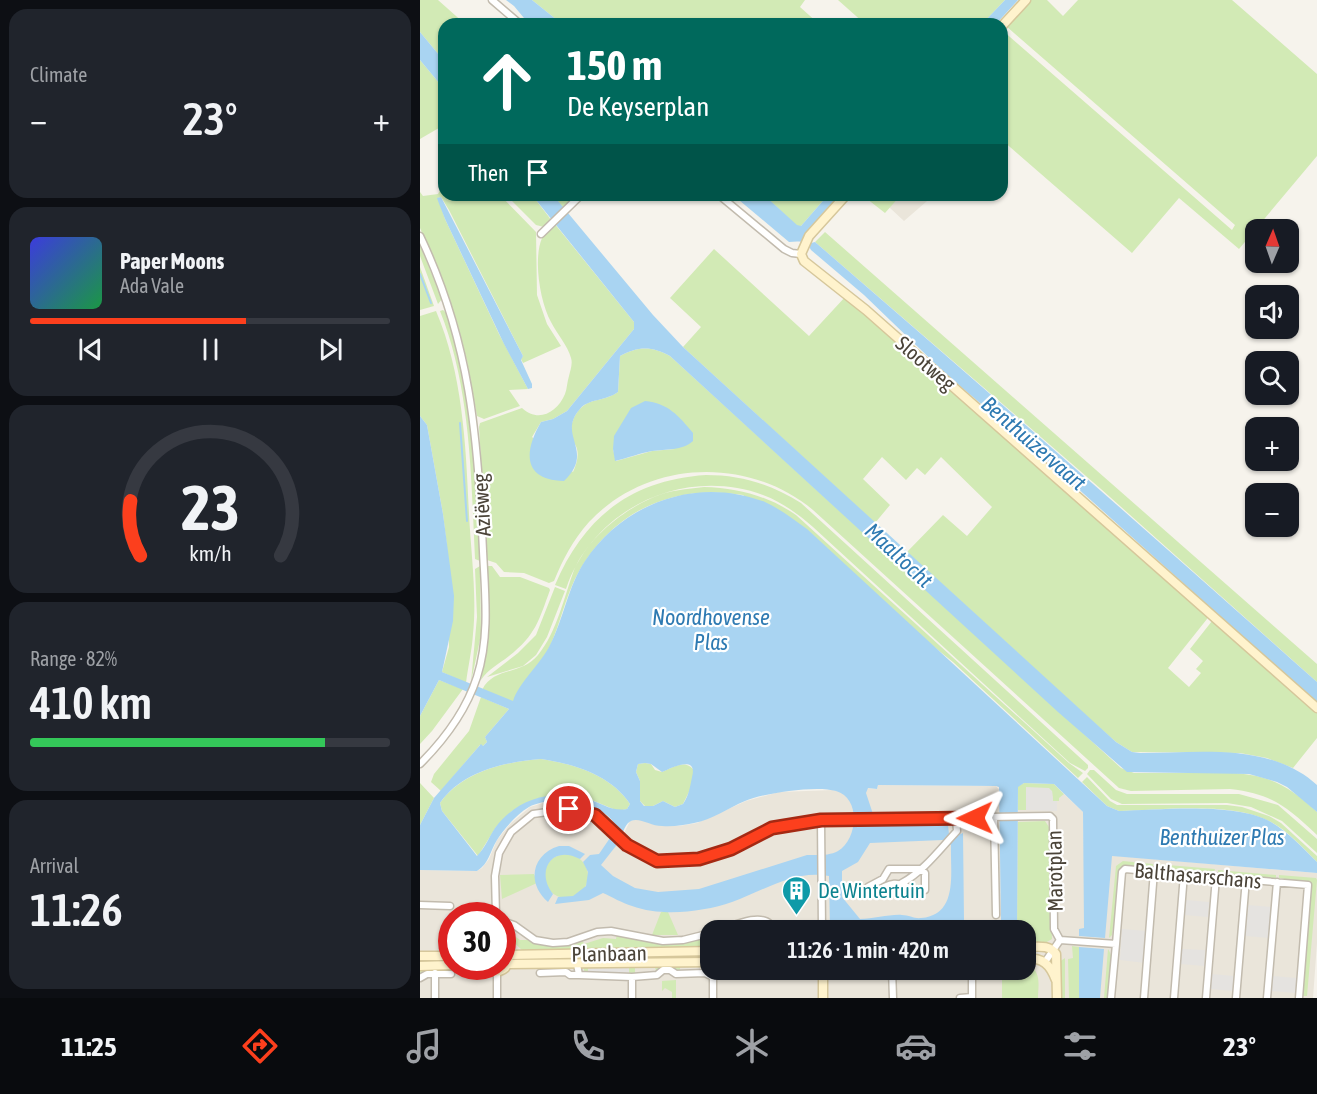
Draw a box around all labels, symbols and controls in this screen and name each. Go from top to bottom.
text: 150 m [567,41,662,89]
icon: ahead [468,42,546,120]
text: Climate [30,63,87,86]
text: De Keyserplan [567,91,709,122]
text: 23° [183,93,237,145]
text: − [30,100,47,138]
text: + [373,100,390,138]
icon: arrive [521,156,554,189]
text: Then [468,160,509,186]
north arrow [1245,219,1299,273]
map controls [1245,219,1299,537]
text: Paper Moons [120,248,224,274]
text: Ada Vale [120,274,184,297]
button: sound [1245,285,1299,339]
street label: Slootweg [891,331,961,395]
icon: previous [74,333,107,366]
icon: pause [194,333,227,366]
icon: next [314,333,347,366]
button: search [1245,351,1299,405]
water label: Benthuizervaart [976,391,1092,496]
button: + [1245,417,1299,471]
text: 23 [181,472,239,543]
street label: Aziëweg [467,473,495,537]
button: − [1245,483,1299,537]
water label: Maaltocht [860,517,939,593]
text: km/h [189,541,231,566]
water label: Noordhovense Plas [652,604,770,655]
text: Range · 82% [30,647,117,670]
text: 410 km [30,677,152,729]
pin [543,783,594,834]
position arrow [943,786,1007,850]
icon: arrive [552,792,585,825]
water label: Benthuizer Plas [1159,824,1285,850]
street label: Marotplan [1041,830,1067,912]
text: Arrival [30,854,79,877]
street label: Balthasarschans [1134,857,1262,893]
building icon: De Wintertuin [781,874,813,916]
place label: De Wintertuin [818,878,925,902]
text: 11:26 [30,884,123,936]
speed limit sign: 30 [438,902,516,980]
text: 11:26 · 1 min · 420 m [787,937,949,963]
street label: Planbaan [571,940,647,966]
icon: directions [239,1025,281,1067]
icon: music [403,1025,445,1067]
icon: phone [567,1025,609,1067]
icon: climate [731,1025,773,1067]
icon: car [895,1025,937,1067]
icon: filters [1059,1025,1101,1067]
text: 11:25 [61,1031,117,1062]
text: 23° [1223,1031,1256,1062]

